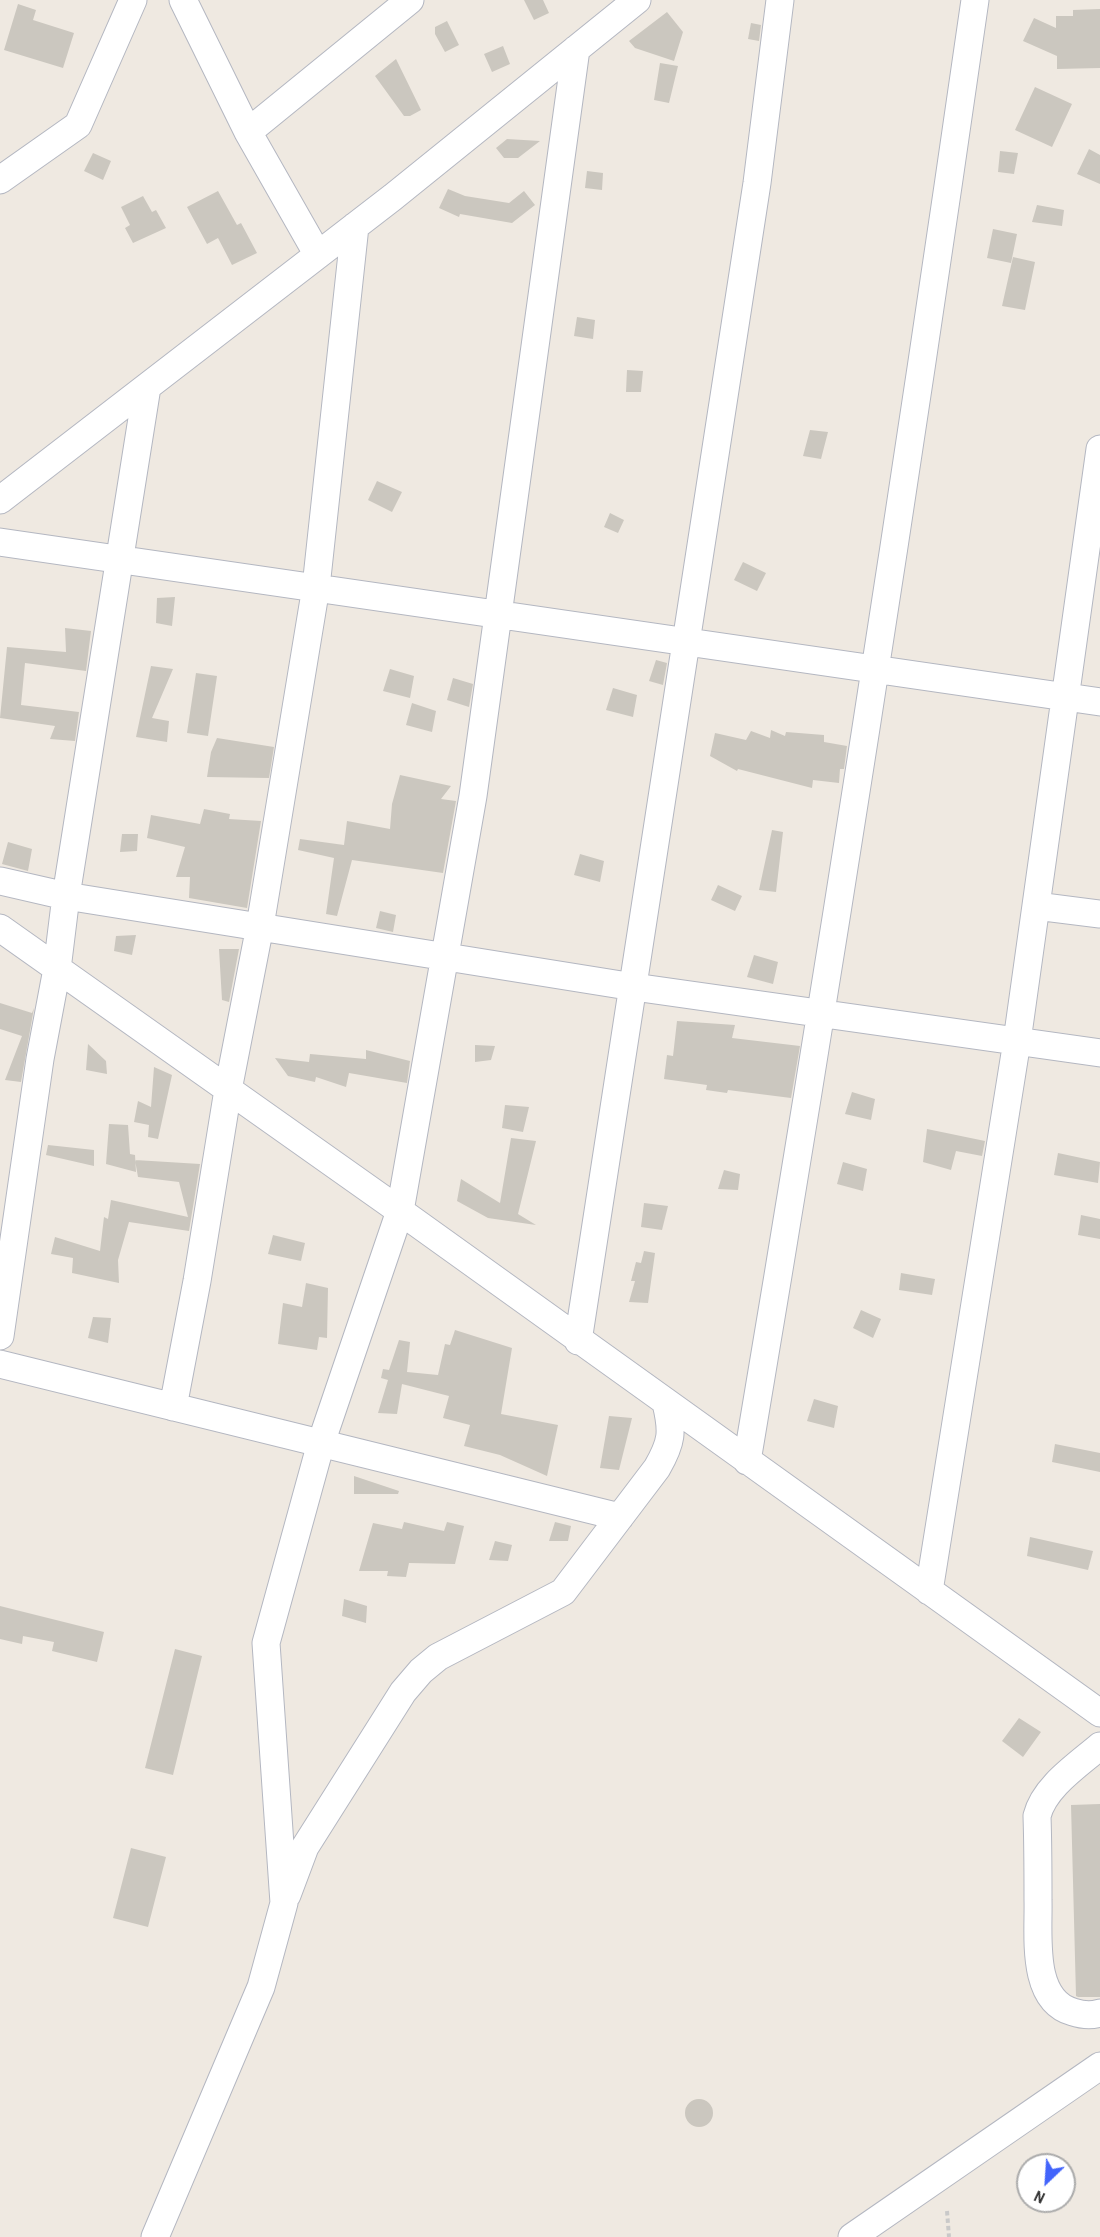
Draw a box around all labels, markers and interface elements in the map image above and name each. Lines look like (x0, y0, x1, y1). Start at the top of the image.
north arrow (1016, 2153, 1076, 2213)
text: N (1030, 2186, 1048, 2209)

